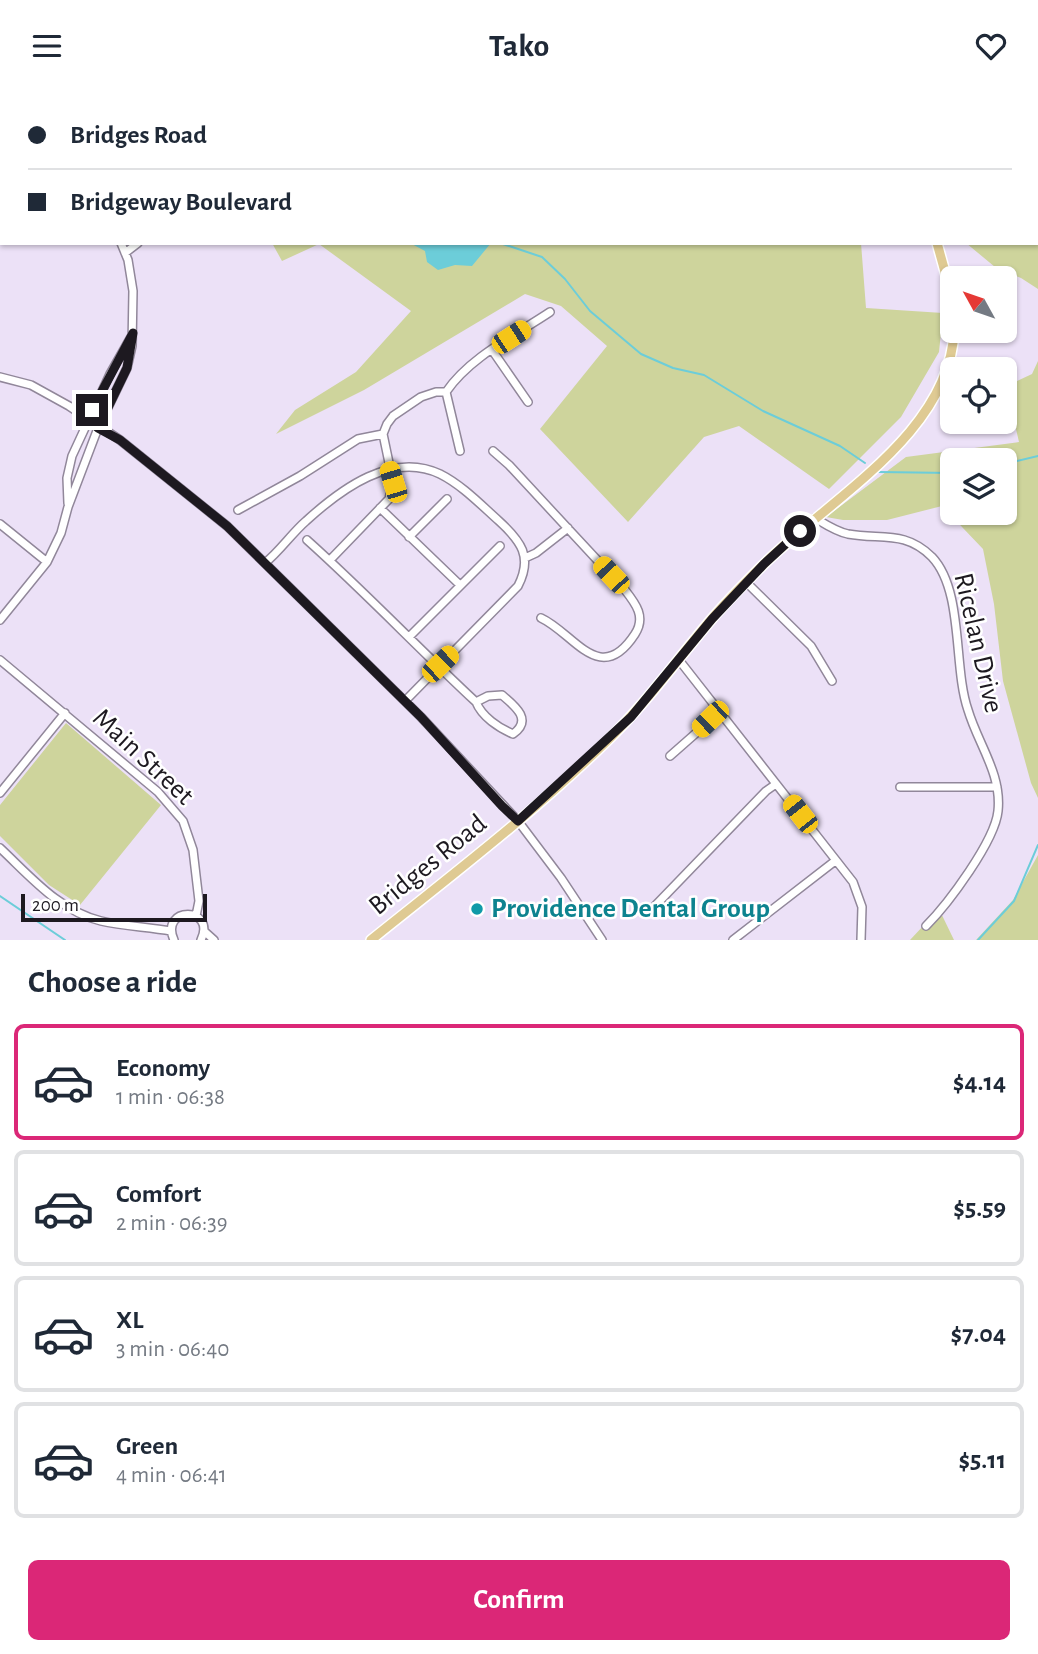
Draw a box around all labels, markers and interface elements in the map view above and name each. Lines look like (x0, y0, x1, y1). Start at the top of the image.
icon: menu (28, 27, 66, 65)
icon: heart (972, 27, 1010, 65)
text: Tako (489, 30, 549, 62)
text: Bridges Road (70, 122, 207, 148)
text: Bridgeway Boulevard (70, 189, 292, 215)
north arrow (940, 266, 1017, 343)
map controls (940, 266, 1017, 525)
car (488, 317, 535, 357)
button: locate (940, 357, 1017, 434)
route end (76, 394, 108, 426)
button: layers (940, 448, 1017, 525)
car (377, 459, 410, 505)
route start (784, 515, 816, 547)
car (589, 552, 634, 598)
street label: Ricelan Drive (948, 570, 1008, 716)
car (418, 642, 463, 686)
car (688, 697, 733, 741)
street label: Main Street (87, 704, 199, 810)
car (779, 791, 822, 837)
street label: Bridges Road (364, 809, 492, 921)
scale bar (21, 891, 206, 923)
place label: Providence Dental Group (491, 895, 770, 923)
text: 200 m (32, 896, 79, 915)
marker: Providence Dental Group (469, 901, 485, 917)
text: Choose a ride (28, 966, 197, 998)
icon: car (32, 1051, 95, 1114)
text: Economy (116, 1055, 210, 1081)
text: $4.14 (953, 1069, 1006, 1095)
text: 1 min · 06:38 (116, 1086, 225, 1109)
icon: car (32, 1177, 95, 1240)
text: Comfort (116, 1181, 201, 1207)
text: $5.59 (953, 1195, 1006, 1221)
text: 2 min · 06:39 (116, 1212, 227, 1235)
icon: car (32, 1303, 95, 1366)
text: XL (116, 1307, 143, 1333)
text: $7.04 (950, 1321, 1006, 1347)
text: 3 min · 06:40 (116, 1338, 229, 1361)
icon: car (32, 1429, 95, 1492)
text: Green (116, 1433, 178, 1459)
text: $5.11 (958, 1447, 1006, 1473)
text: 4 min · 06:41 (116, 1464, 227, 1487)
button: Confirm (28, 1560, 1010, 1640)

